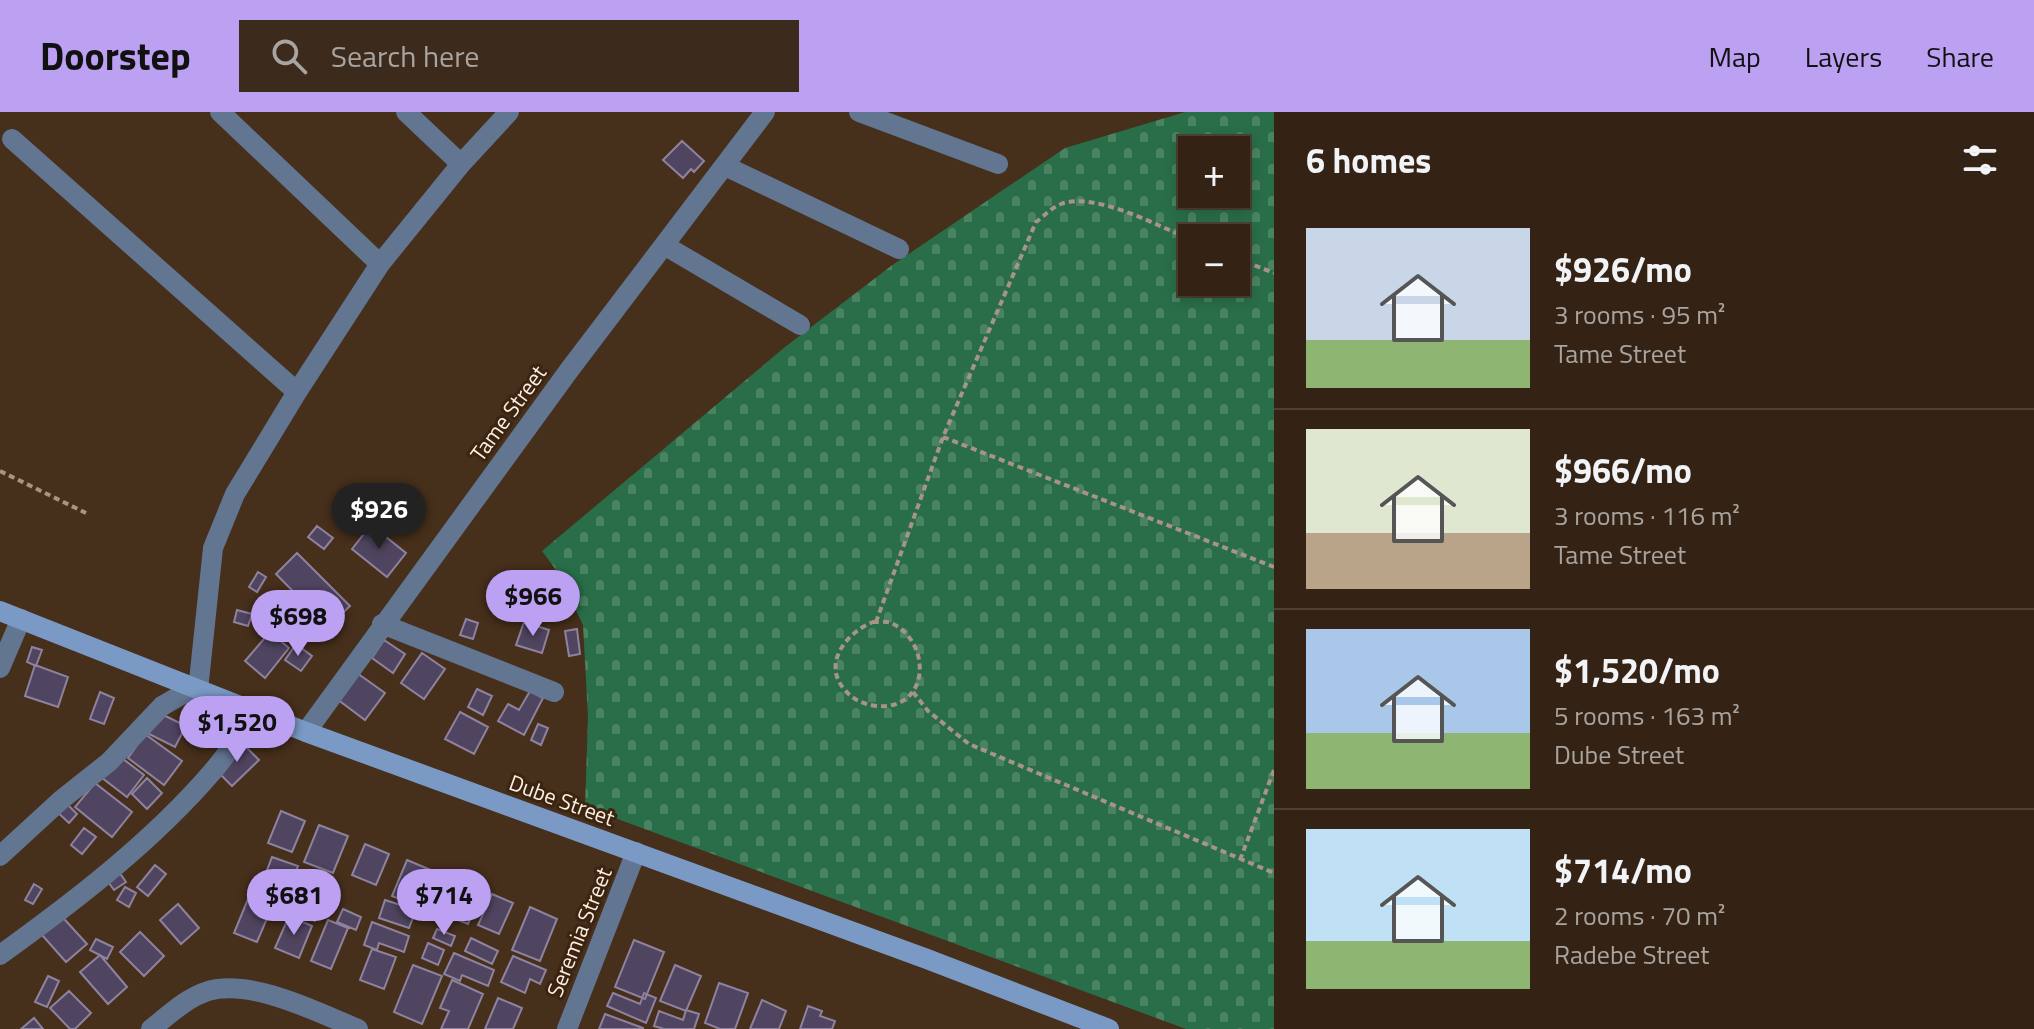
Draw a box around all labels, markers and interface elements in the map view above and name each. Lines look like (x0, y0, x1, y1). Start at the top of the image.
search box (239, 20, 799, 92)
text: Doorstep (40, 27, 191, 85)
text: Search here (331, 33, 479, 79)
icon: search (267, 34, 311, 78)
text: Map (1708, 35, 1761, 78)
text: Layers (1805, 35, 1882, 78)
text: Share (1926, 35, 1994, 78)
text: 6 homes (1306, 134, 1431, 186)
map controls (1178, 136, 1250, 296)
button: + (1178, 136, 1250, 208)
icon: filters (1958, 138, 2002, 182)
button: − (1178, 224, 1250, 296)
text: $926/mo (1554, 243, 1692, 295)
icon: home (1370, 260, 1466, 356)
text: 3 rooms · 95 m² (1554, 295, 1725, 334)
text: Tame Street (1554, 334, 1686, 373)
street label: Tame Street (461, 358, 555, 468)
text: $966/mo (1554, 444, 1692, 496)
icon: home (1370, 461, 1466, 557)
pin: $926 (332, 483, 426, 551)
text: $926 (350, 489, 408, 528)
text: 3 rooms · 116 m² (1554, 496, 1740, 535)
text: Tame Street (1554, 535, 1686, 574)
pin: $966 (486, 570, 580, 638)
text: $966 (504, 576, 562, 615)
pin: $698 (251, 590, 345, 658)
text: $698 (269, 596, 327, 635)
text: $1,520/mo (1554, 644, 1720, 696)
icon: home (1370, 661, 1466, 757)
pin: $1,520 (172, 696, 302, 764)
text: 5 rooms · 163 m² (1554, 696, 1740, 735)
text: $1,520 (197, 702, 277, 741)
text: Dube Street (1554, 735, 1684, 774)
street label: Dube Street (504, 765, 620, 835)
text: $714/mo (1554, 844, 1692, 896)
icon: home (1370, 861, 1466, 957)
street label: Seremia Street (538, 862, 621, 1002)
pin: $681 (247, 869, 341, 937)
pin: $714 (397, 869, 491, 937)
text: $681 (265, 875, 323, 914)
text: $714 (415, 875, 473, 914)
text: 2 rooms · 70 m² (1554, 896, 1725, 935)
text: Radebe Street (1554, 935, 1709, 974)

